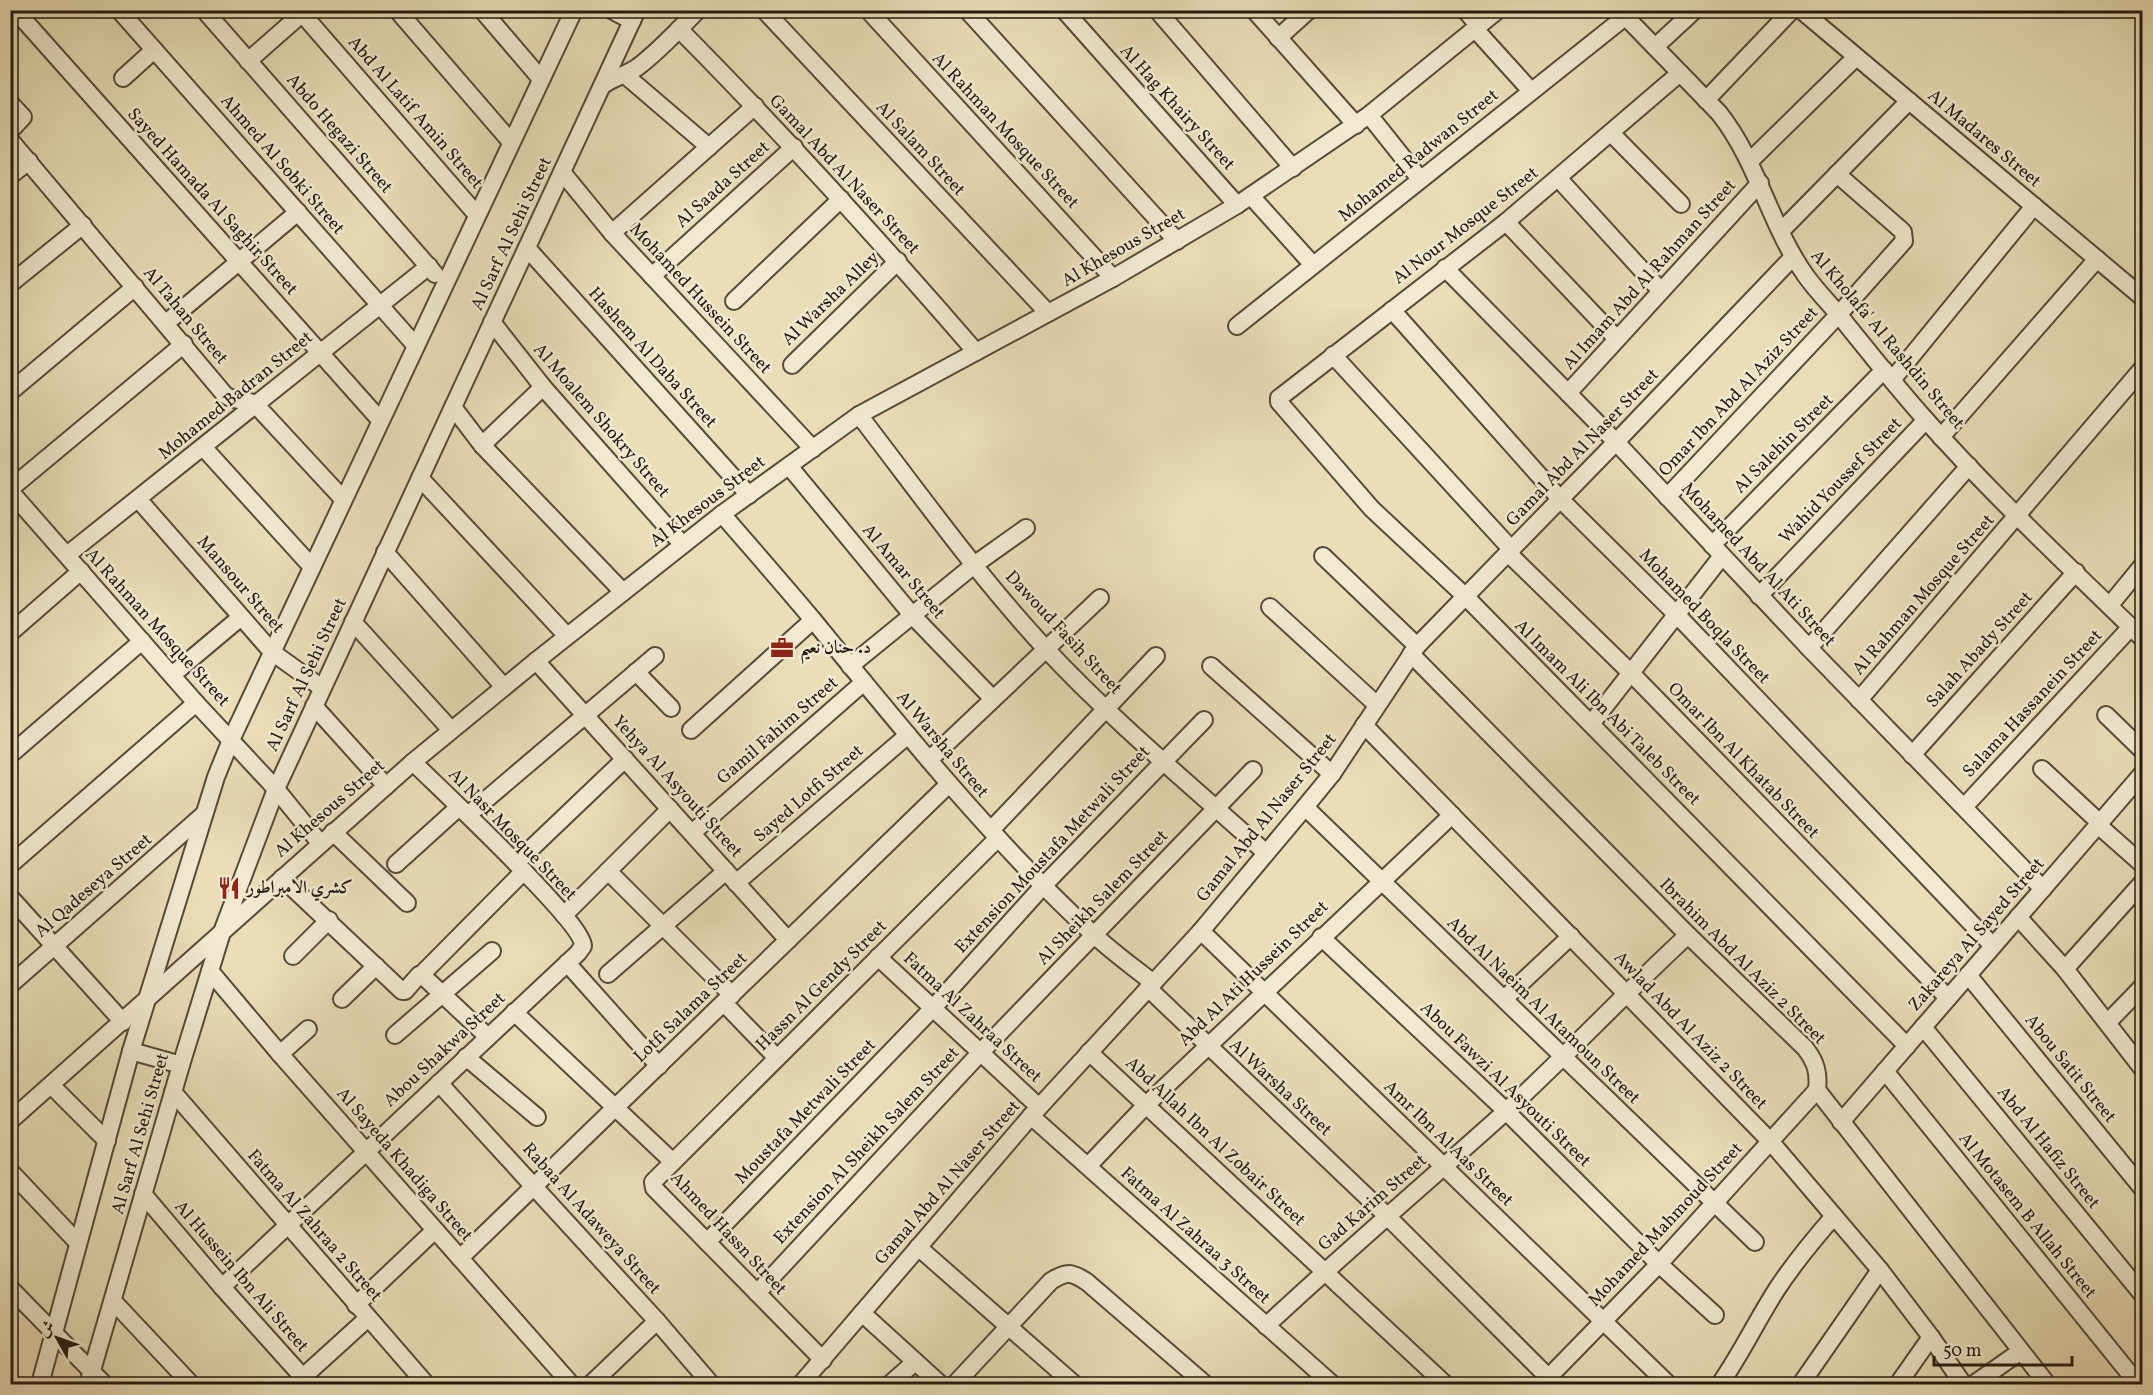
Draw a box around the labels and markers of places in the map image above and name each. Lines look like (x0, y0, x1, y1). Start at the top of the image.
office icon: د. حنان نعيم (769, 635, 795, 661)
place label: د. حنان نعيم (800, 636, 871, 665)
restaurant icon: كشري الامبراطور (216, 875, 242, 901)
place label: كشري الامبراطور (245, 876, 353, 902)

